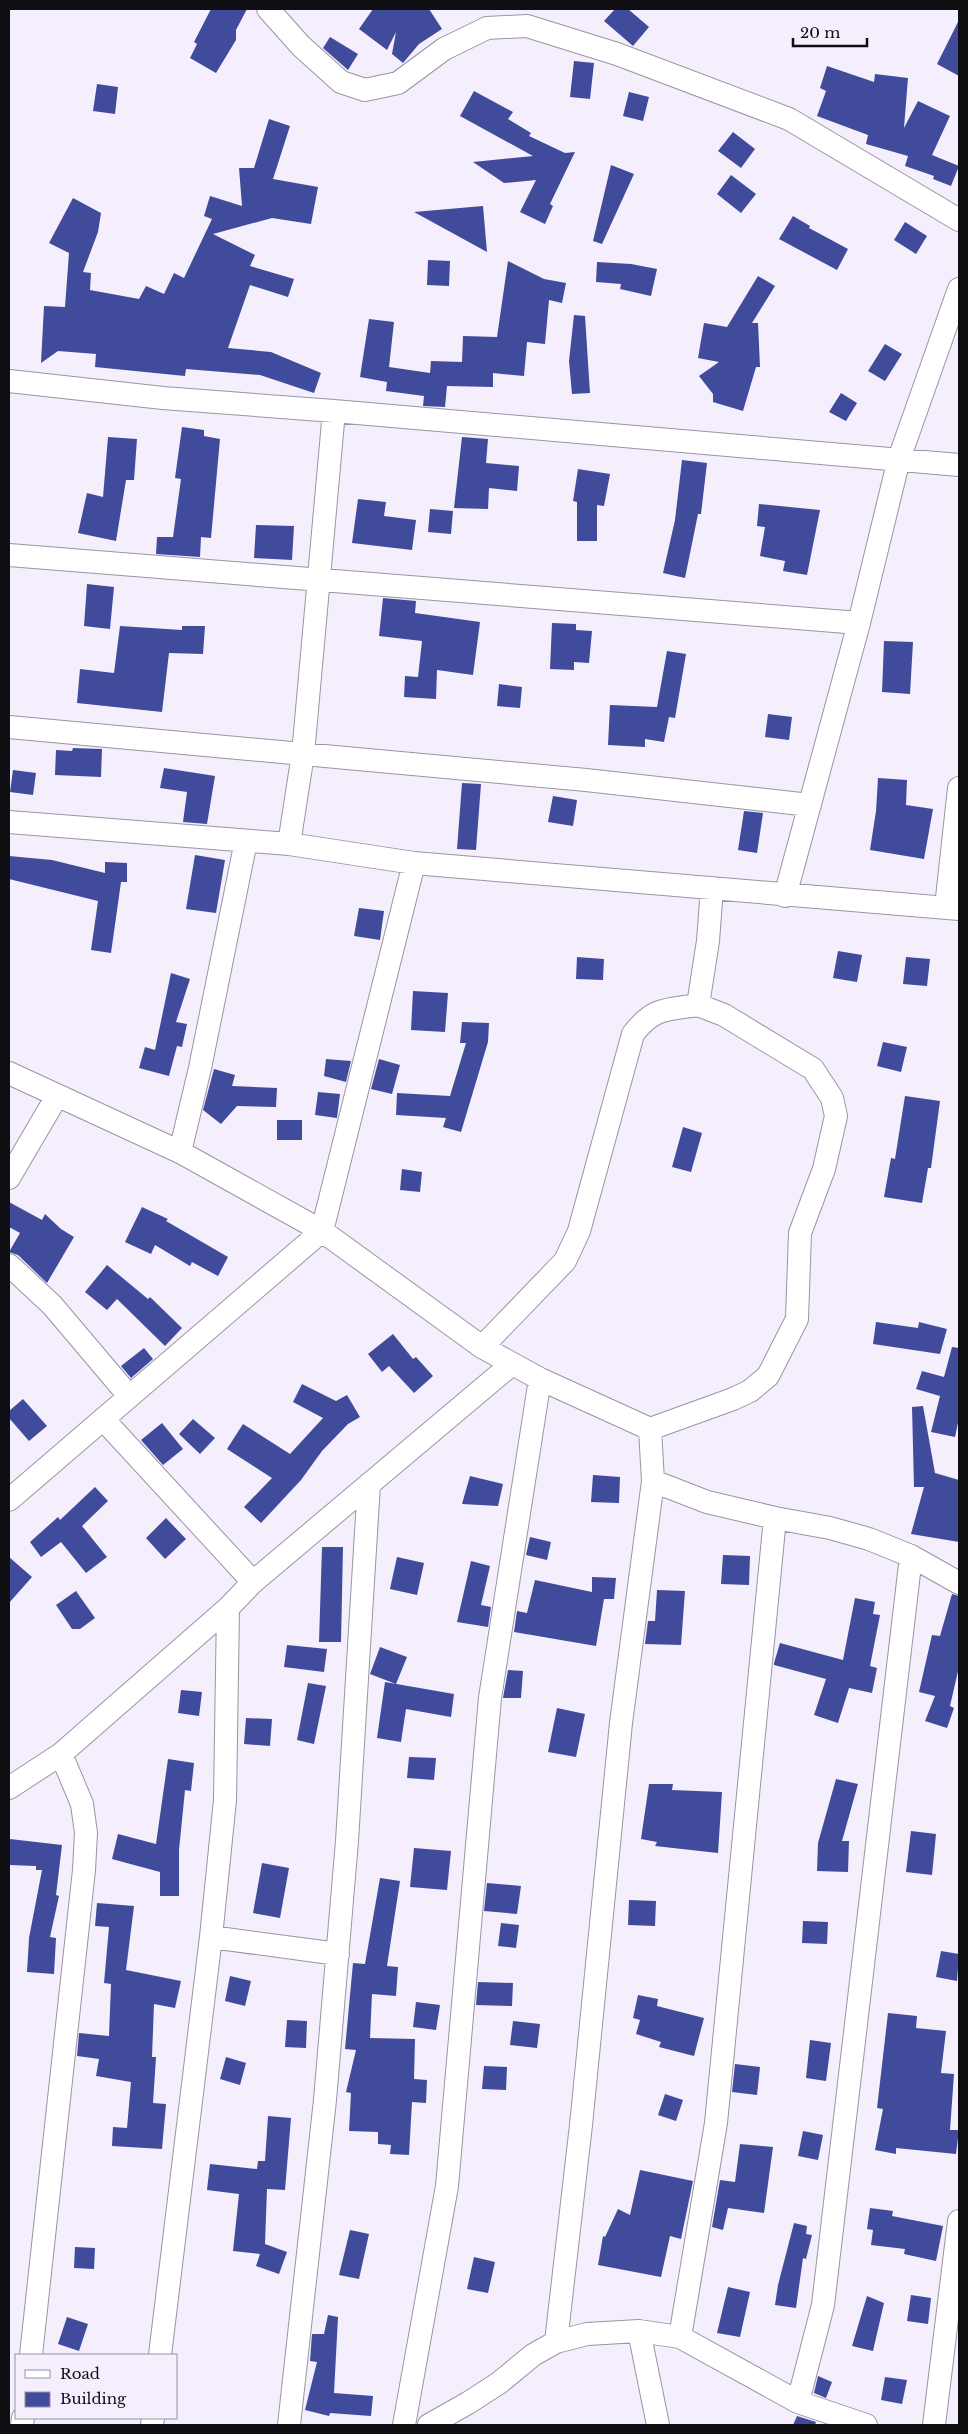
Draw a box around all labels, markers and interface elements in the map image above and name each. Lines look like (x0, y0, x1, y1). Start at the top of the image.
scale bar (793, 15, 867, 47)
text: 20 m (800, 23, 840, 42)
legend (15, 2354, 178, 2419)
text: Road (60, 2364, 100, 2383)
text: Building (60, 2389, 127, 2408)

